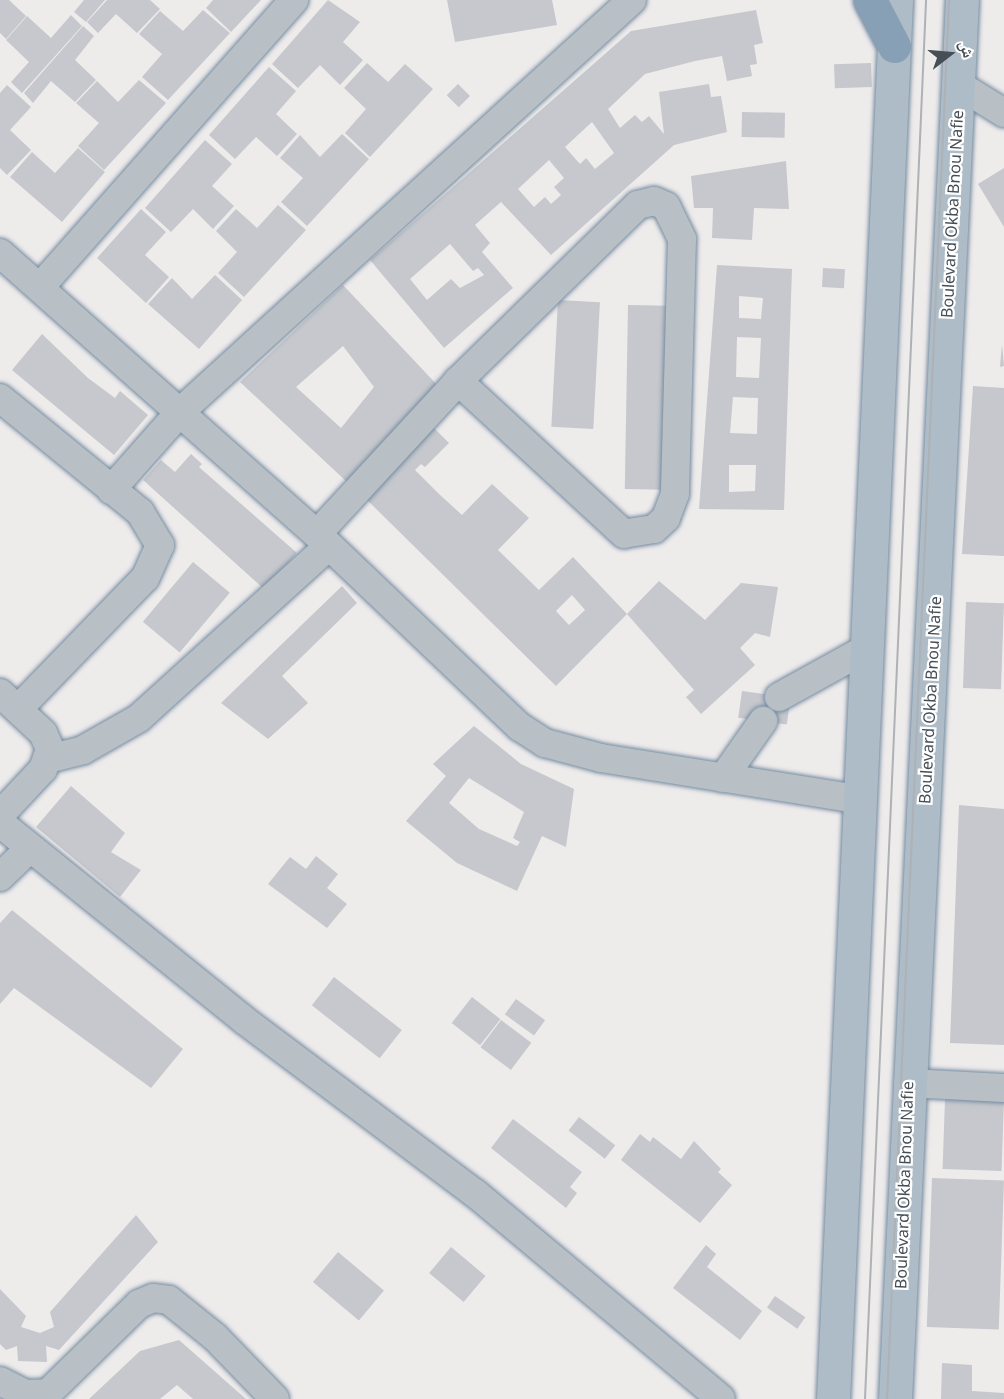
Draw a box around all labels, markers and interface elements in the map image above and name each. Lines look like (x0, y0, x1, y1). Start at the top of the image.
north arrow (920, 24, 980, 84)
text: ش (954, 38, 980, 60)
street label: Boulevard Okba Bnou Nafie (937, 110, 967, 318)
street label: Boulevard Okba Bnou Nafie (915, 596, 945, 804)
street label: Boulevard Okba Bnou Nafie (891, 1081, 917, 1289)

